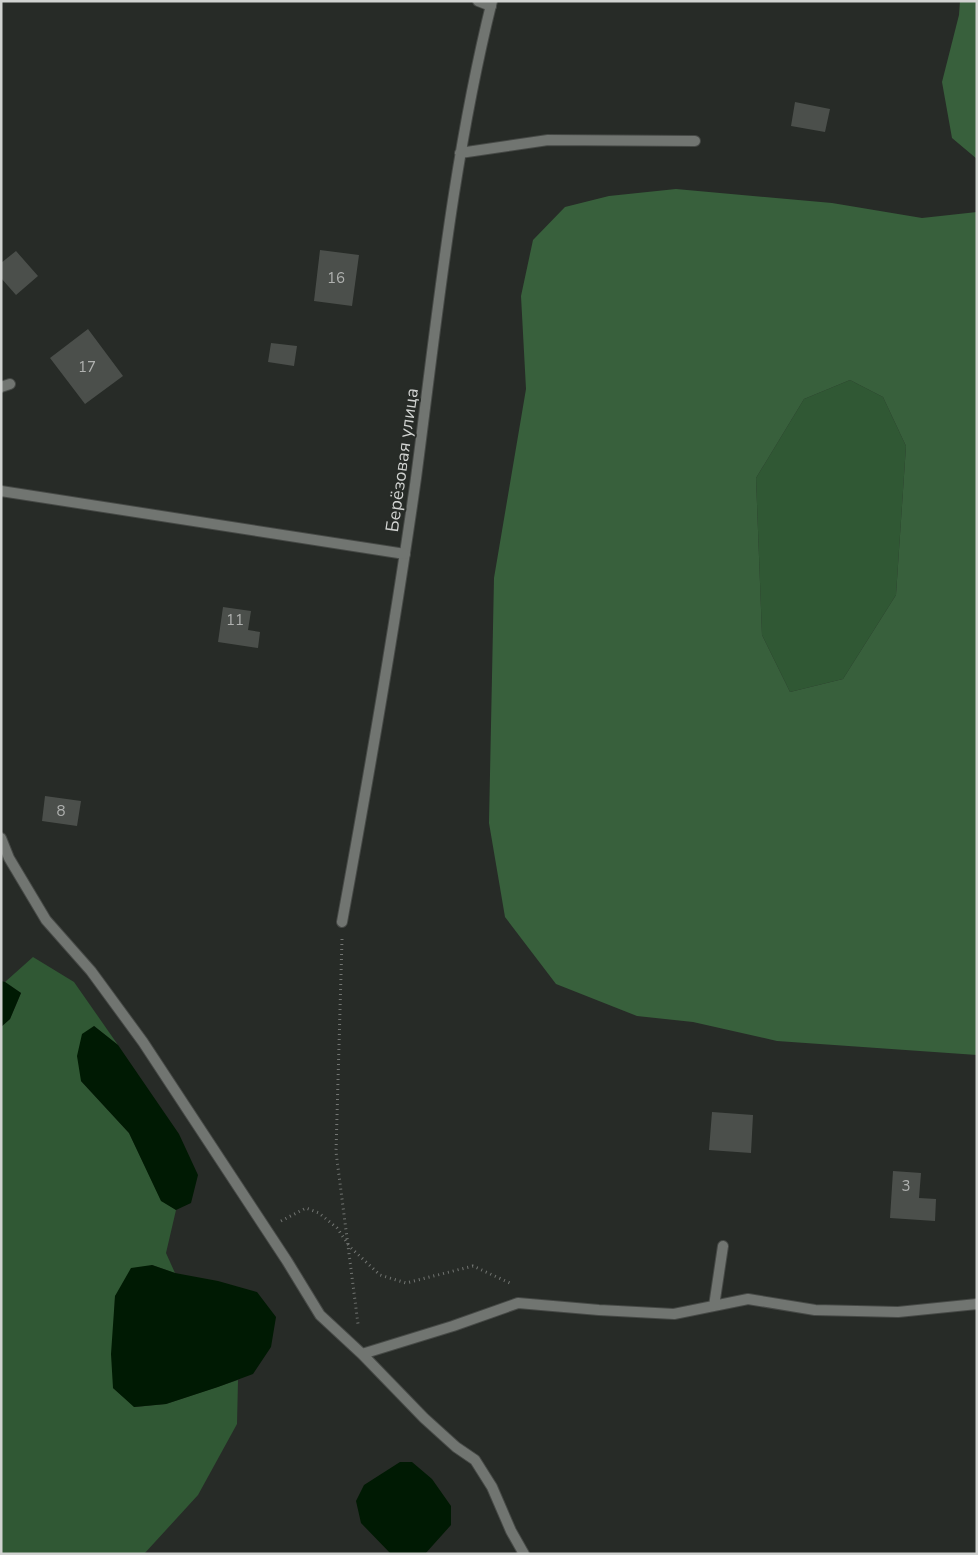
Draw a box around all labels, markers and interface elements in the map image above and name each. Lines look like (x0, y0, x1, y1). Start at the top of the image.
house number: 16 (327, 268, 345, 288)
house number: 17 (78, 357, 96, 377)
street label: Берёзовая улица (380, 386, 424, 534)
house number: 11 (226, 610, 244, 630)
house number: 8 (56, 801, 66, 821)
house number: 3 (901, 1176, 911, 1196)

